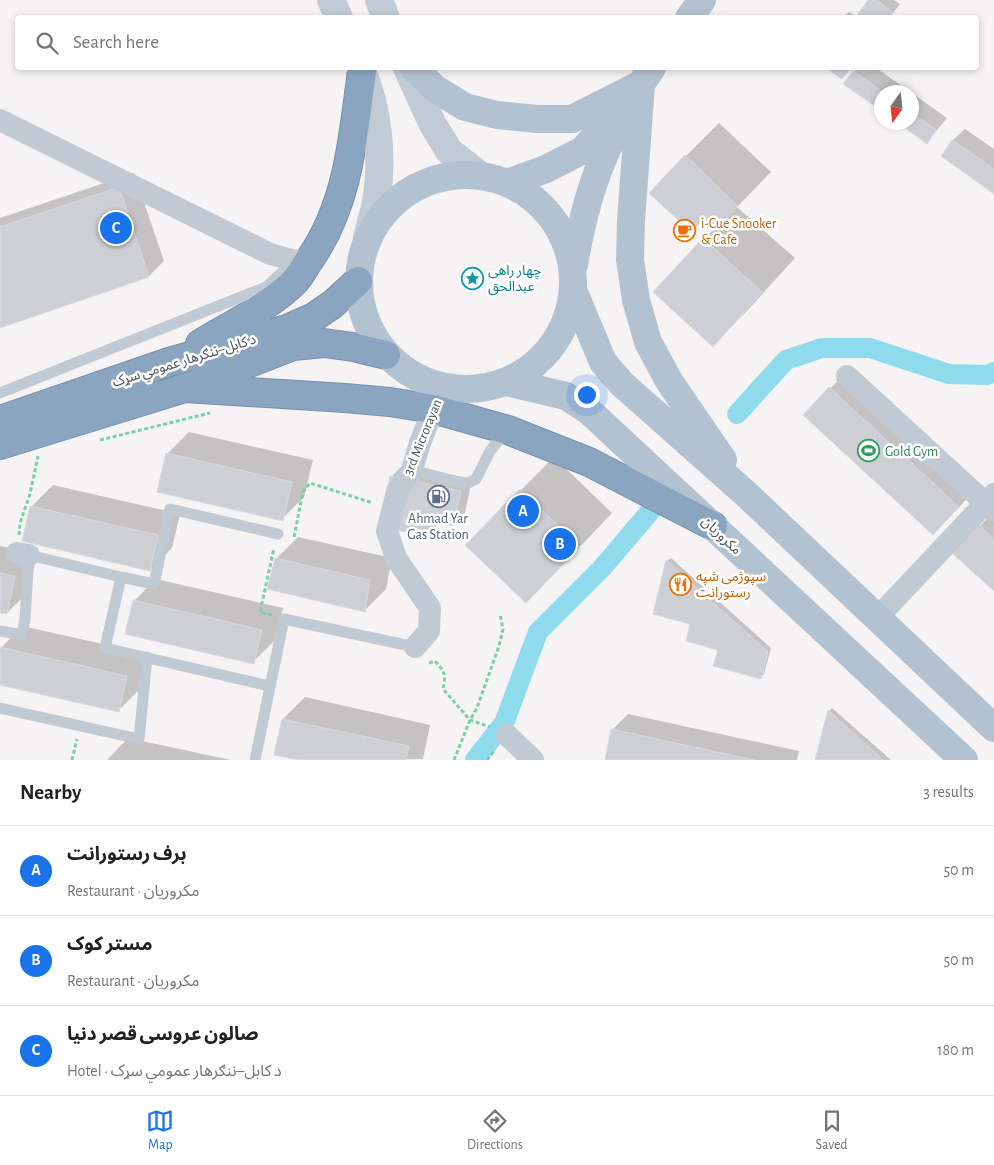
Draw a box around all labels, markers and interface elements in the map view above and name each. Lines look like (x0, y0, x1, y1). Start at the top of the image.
search box (15, 15, 979, 70)
icon: search (33, 29, 61, 57)
text: Search here (73, 33, 159, 52)
north arrow (874, 85, 919, 130)
pin: C (100, 209, 132, 247)
place label: i-Cue Snooker & Cafe (701, 217, 777, 247)
cafe icon: i-Cue Snooker & Cafe (673, 219, 697, 243)
place label: چهار راهی عبدالحق (488, 264, 541, 296)
place icon: چهار راهی عبدالحق (460, 266, 484, 290)
street label: د کابل–ننګرهار عمومي سړک (111, 332, 259, 393)
your location (574, 382, 600, 408)
street label: 3rd Microrayan (401, 397, 445, 477)
sports icon: Gold Gym (857, 439, 881, 463)
place label: Gold Gym (885, 445, 938, 459)
fuel station icon: Ahmad Yar Gas Station (426, 484, 450, 508)
pin: A (507, 492, 539, 530)
place label: Ahmad Yar Gas Station (407, 512, 469, 542)
street label: مکروریان (698, 514, 744, 558)
pin: B (544, 525, 576, 563)
place label: سپوژمی شپه رستورانت (696, 570, 766, 601)
restaurant icon: سپوژمی شپه رستورانت (668, 572, 692, 596)
text: Nearby (20, 782, 81, 803)
text: 3 results (923, 784, 974, 800)
text: برف رستورانت (67, 845, 187, 864)
text: A (31, 862, 41, 878)
text: 50 m (943, 862, 974, 878)
text: Restaurant · مکروریان (67, 883, 199, 899)
text: مستر کوک (67, 935, 152, 954)
text: B (31, 952, 41, 968)
text: 50 m (943, 952, 974, 968)
text: Restaurant · مکروریان (67, 973, 199, 989)
text: صالون عروسی قصر دنیا (67, 1025, 259, 1044)
text: C (32, 1042, 40, 1058)
text: 180 m (937, 1042, 974, 1058)
text: Hotel · د کابل–ننګرهار عمومي سړک (67, 1063, 282, 1079)
tab: Map (146, 1107, 174, 1154)
tab: Directions (467, 1107, 523, 1154)
tab: Saved (816, 1107, 848, 1154)

